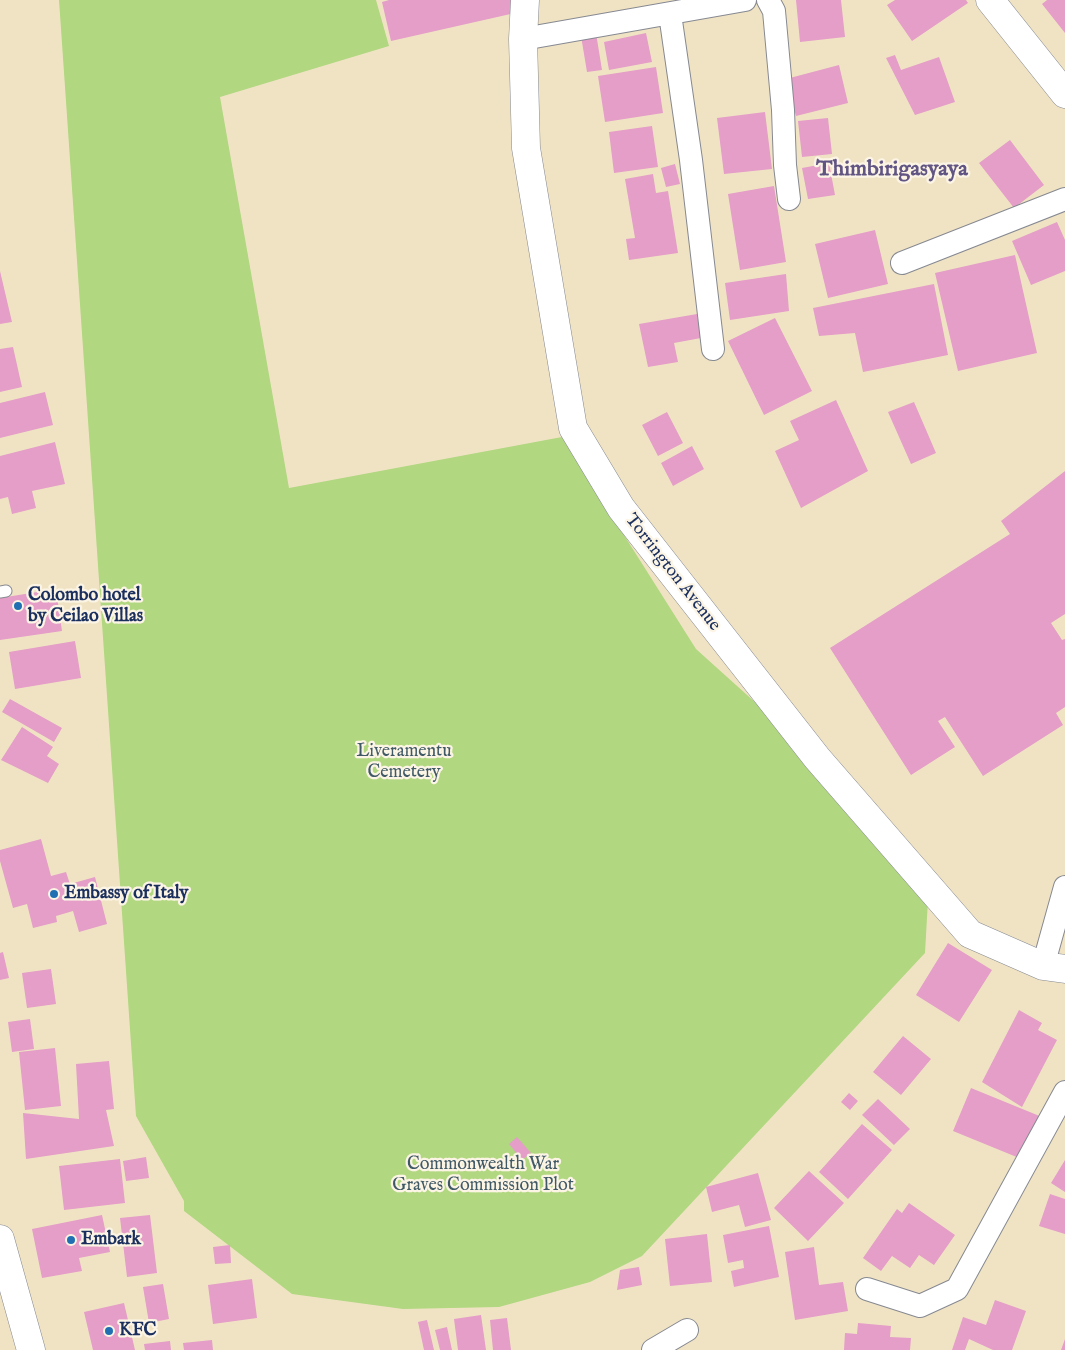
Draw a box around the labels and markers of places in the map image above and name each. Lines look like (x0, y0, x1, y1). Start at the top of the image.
place label: Colombo hotel by Ceilao Villas (28, 585, 143, 628)
marker: Colombo hotel by Ceilao Villas (12, 600, 24, 612)
place label: Embassy of Italy (64, 883, 188, 905)
marker: Embassy of Italy (48, 888, 60, 900)
place label: Embark (81, 1229, 141, 1251)
marker: Embark (65, 1234, 77, 1246)
place label: KFC (119, 1320, 156, 1342)
marker: KFC (103, 1325, 115, 1337)

